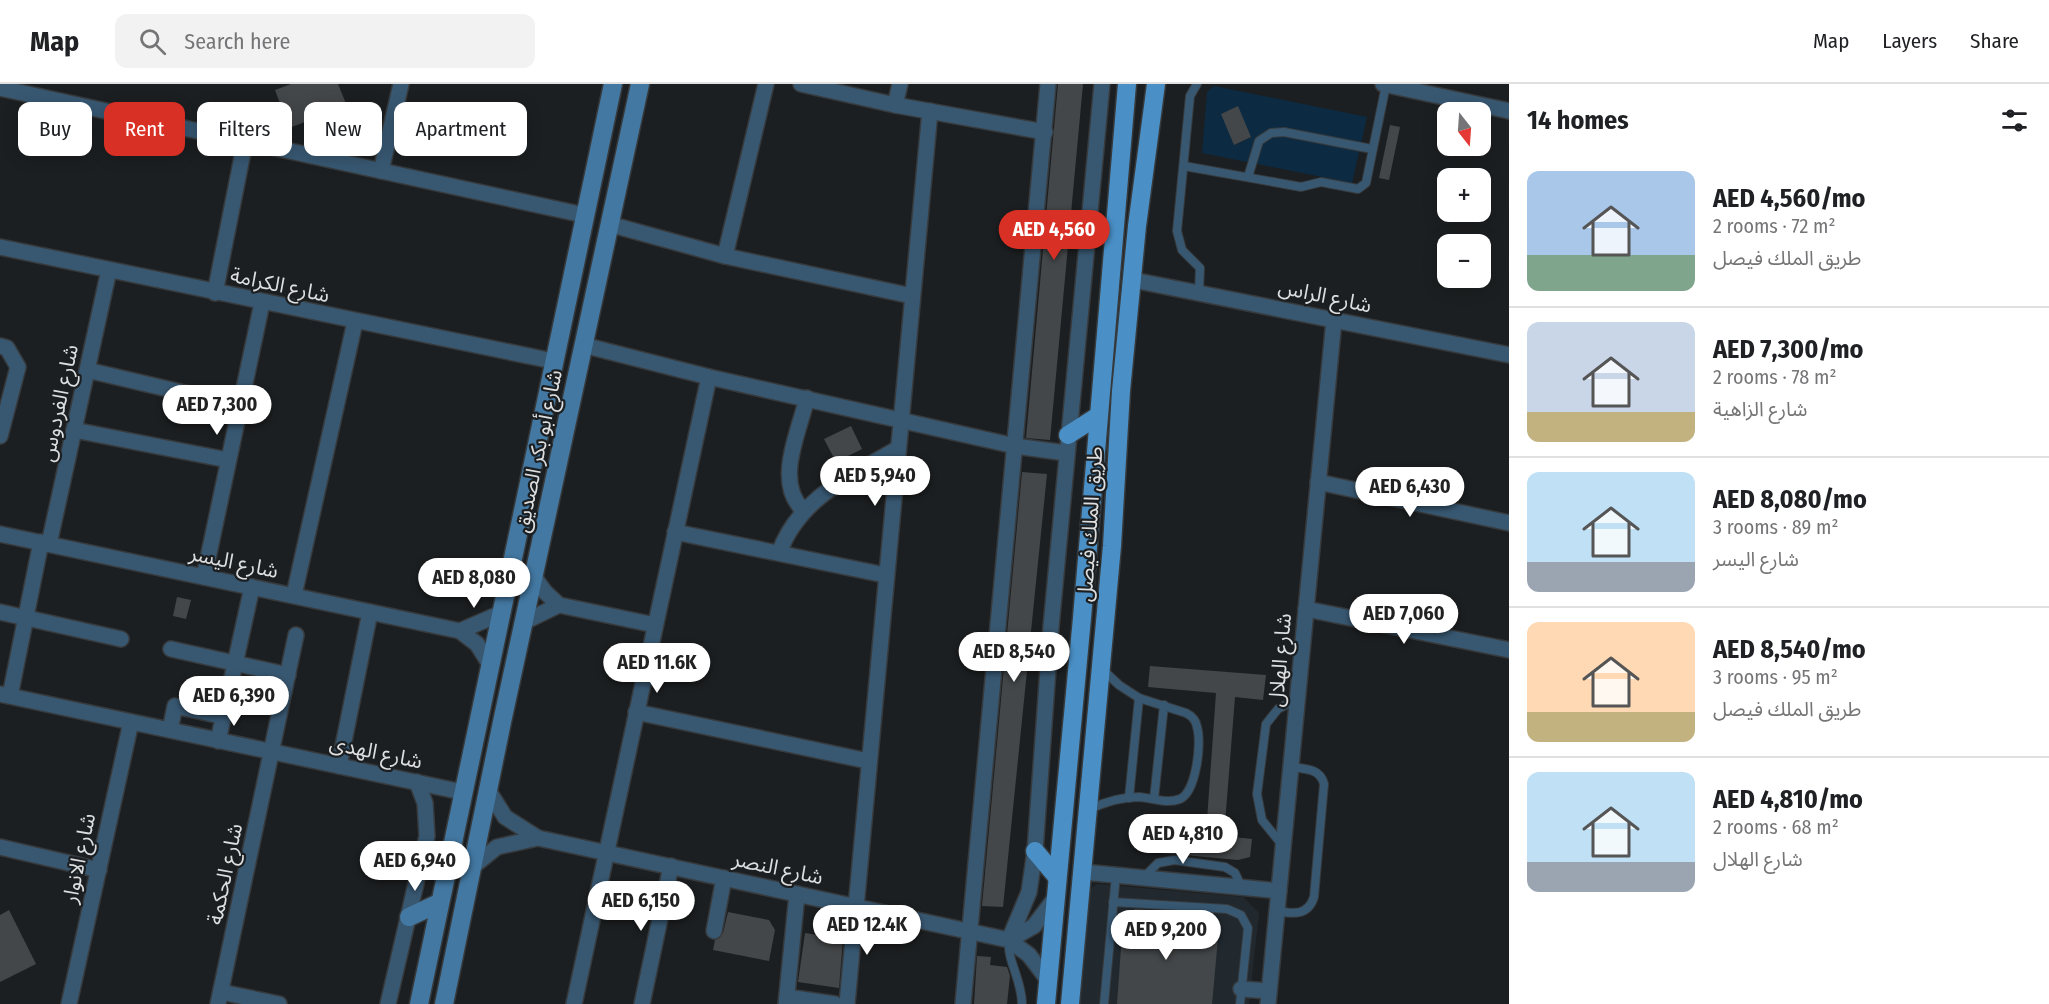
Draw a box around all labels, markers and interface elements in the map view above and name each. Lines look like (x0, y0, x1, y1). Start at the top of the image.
search box (115, 14, 535, 68)
text: Map (30, 25, 79, 58)
icon: search (136, 25, 169, 58)
text: Search here (184, 28, 290, 55)
text: Map (1813, 28, 1849, 54)
text: Layers (1882, 28, 1937, 54)
text: Share (1970, 28, 2019, 54)
chip: Buy (18, 102, 92, 156)
chip: Rent (104, 102, 185, 156)
chip: Filters (197, 102, 292, 156)
chip: New (304, 102, 382, 156)
chip: Apartment (394, 102, 527, 156)
north arrow (1437, 102, 1491, 156)
map controls (1437, 102, 1491, 288)
icon: filters (1998, 104, 2031, 137)
text: 14 homes (1527, 105, 1629, 136)
button: + (1437, 168, 1491, 222)
text: AED 4,560/mo (1713, 183, 1866, 214)
icon: home (1575, 195, 1647, 267)
pin: AED 4,560 (985, 210, 1123, 261)
text: 2 rooms · 72 m² (1713, 214, 1835, 238)
text: AED 4,560 (1013, 217, 1095, 241)
button: − (1437, 234, 1491, 288)
text: طريق الملك فيصل (1713, 246, 1861, 270)
street label: شارع الكرامة (227, 262, 332, 310)
street label: شارع الراس (1276, 273, 1374, 320)
text: AED 7,300/mo (1713, 334, 1864, 365)
street label: شارع الفردوس (34, 342, 86, 464)
icon: home (1575, 346, 1647, 418)
text: 2 rooms · 78 m² (1713, 365, 1836, 389)
street label: شارع أبو بكر الصديق (508, 367, 570, 535)
pin: AED 7,300 (148, 385, 286, 436)
text: AED 7,300 (176, 392, 258, 416)
text: شارع الزاهية (1713, 397, 1807, 421)
street label: طريق الملك فيصل (1072, 445, 1108, 603)
pin: AED 5,940 (806, 456, 944, 507)
text: AED 5,940 (834, 463, 916, 487)
pin: AED 6,430 (1341, 467, 1479, 518)
text: AED 6,430 (1369, 474, 1451, 498)
text: AED 8,080/mo (1713, 484, 1867, 515)
icon: home (1575, 496, 1647, 568)
text: 3 rooms · 89 m² (1713, 515, 1838, 539)
street label: شارع اليسر (186, 540, 281, 586)
text: شارع اليسر (1713, 547, 1799, 571)
pin: AED 8,080 (405, 558, 543, 609)
text: AED 8,080 (432, 565, 516, 589)
pin: AED 7,060 (1335, 594, 1473, 645)
text: AED 7,060 (1363, 601, 1445, 625)
street label: شارع الهلال (1263, 612, 1299, 708)
pin: AED 8,540 (945, 632, 1083, 683)
text: AED 8,540/mo (1713, 634, 1866, 665)
text: AED 8,540 (973, 639, 1055, 663)
pin: AED 11.6K (588, 643, 726, 694)
icon: home (1575, 646, 1647, 718)
text: AED 11.6K (617, 650, 697, 674)
text: 3 rooms · 95 m² (1713, 665, 1838, 689)
pin: AED 6,390 (165, 676, 303, 727)
text: AED 6,390 (193, 683, 275, 707)
text: طريق الملك فيصل (1713, 697, 1861, 721)
street label: شارع الهدى (327, 730, 425, 776)
text: AED 4,810/mo (1713, 784, 1863, 815)
icon: home (1575, 796, 1647, 868)
street label: شارع الانوار (57, 811, 103, 907)
pin: AED 4,810 (1114, 814, 1252, 865)
text: 2 rooms · 68 m² (1713, 815, 1839, 839)
street label: شارع الحكمة (202, 821, 250, 927)
text: AED 4,810 (1143, 821, 1223, 845)
pin: AED 6,940 (346, 841, 484, 892)
street label: شارع النصر (729, 846, 826, 892)
text: شارع الهلال (1713, 847, 1803, 871)
text: AED 6,940 (374, 848, 456, 872)
pin: AED 6,150 (572, 881, 710, 932)
text: AED 6,150 (602, 888, 680, 912)
pin: AED 12.4K (798, 905, 936, 956)
pin: AED 9,200 (1097, 910, 1235, 961)
text: AED 12.4K (827, 912, 907, 936)
text: AED 9,200 (1125, 917, 1207, 941)

